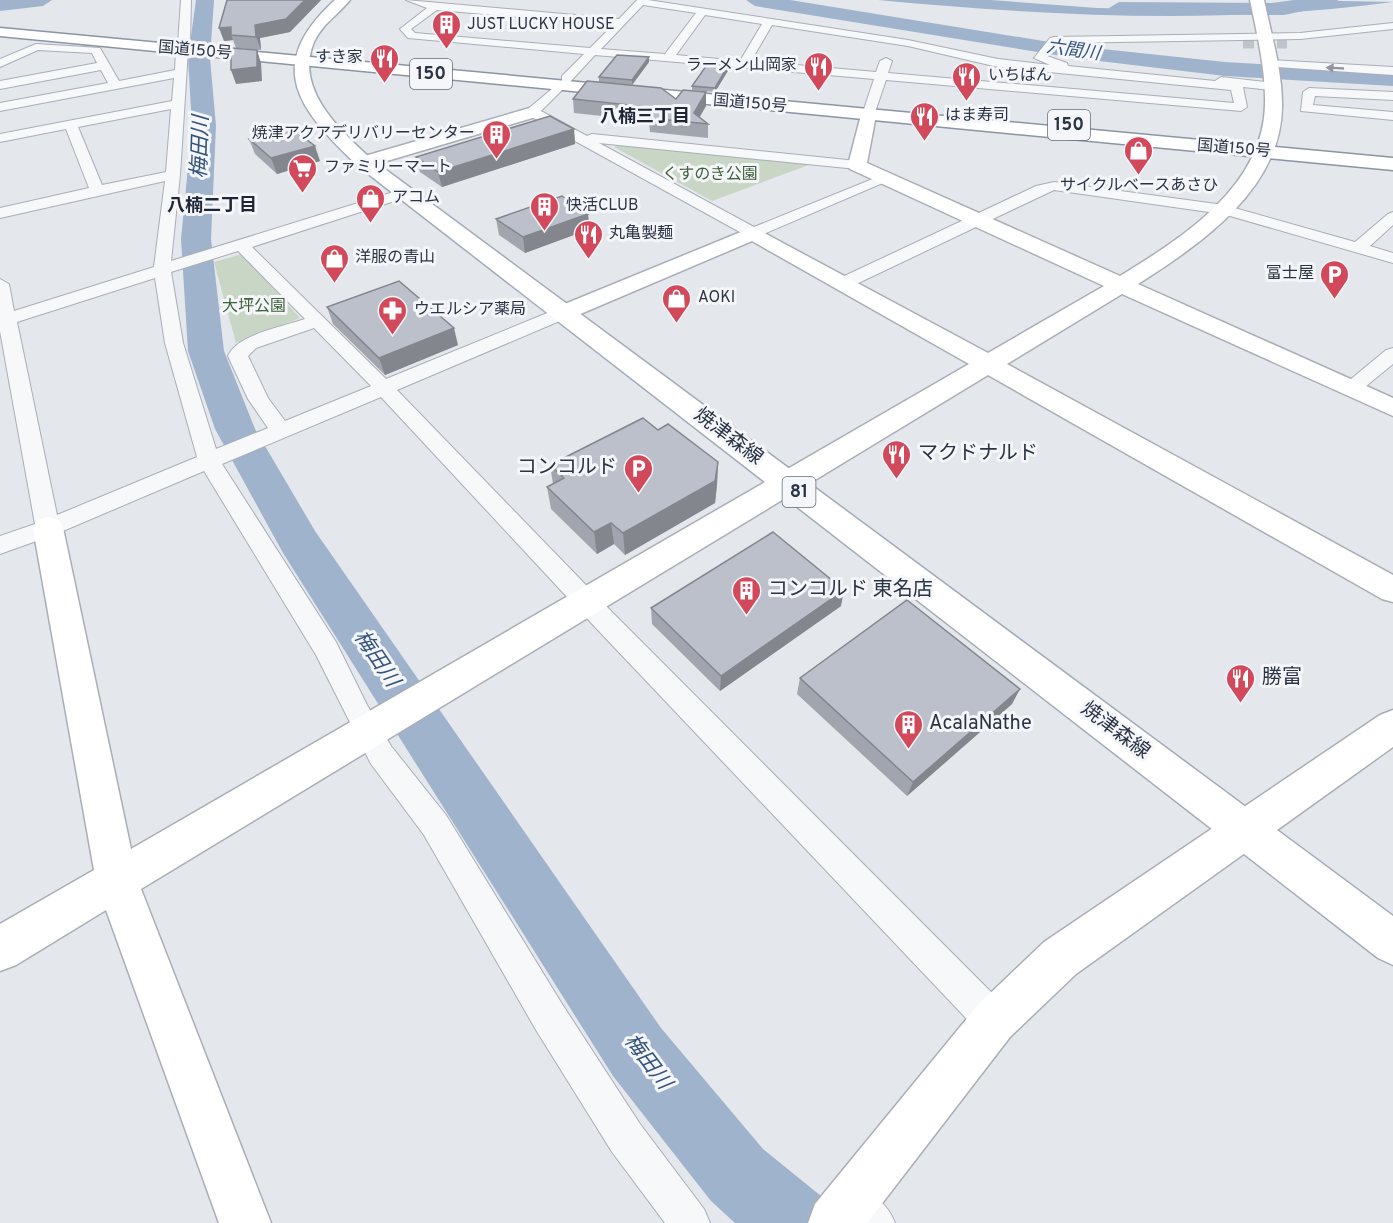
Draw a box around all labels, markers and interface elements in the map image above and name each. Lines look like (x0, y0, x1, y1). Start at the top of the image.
building icon: JUST LUCKY HOUSE (430, 9, 462, 51)
place label: JUST LUCKY HOUSE (467, 15, 615, 35)
water label: 六間川 (1045, 36, 1103, 66)
street label: 国道150号 (157, 38, 233, 64)
restaurant icon: すき家 (368, 42, 400, 84)
place label: すき家 (315, 48, 363, 68)
restaurant icon: ラーメン山岡家 (802, 50, 834, 92)
place label: ラーメン山岡家 (686, 56, 797, 76)
road number: 150 (410, 59, 452, 89)
restaurant icon: いちばん (951, 60, 983, 102)
one-way arrow (1325, 64, 1344, 73)
place label: いちばん (988, 66, 1052, 86)
street label: 国道150号 (712, 91, 788, 117)
restaurant icon: はま寿司 (908, 100, 940, 142)
district label: 八楠三丁目 (600, 106, 690, 129)
place label: はま寿司 (945, 106, 1009, 126)
road number: 150 (1048, 110, 1090, 140)
water label: 梅田川 (186, 113, 216, 179)
building icon: 焼津アクアデリバリーセンター (480, 118, 512, 160)
place label: 焼津アクアデリバリーセンター (252, 124, 475, 144)
shop icon: サイクルベースあさひ (1123, 134, 1155, 176)
street label: 国道150号 (1196, 136, 1272, 162)
supermarket icon: ファミリーマート (287, 152, 319, 194)
place label: ファミリーマート (324, 158, 452, 178)
park label: くすのき公園 (662, 165, 758, 185)
place label: サイクルベースあさひ (1060, 176, 1218, 196)
shop icon: アコム (355, 182, 387, 224)
place label: アコム (392, 188, 440, 208)
building icon: 快活CLUB (529, 190, 561, 232)
district label: 八楠二丁目 (167, 195, 257, 218)
place label: 快活CLUB (566, 196, 639, 216)
restaurant icon: 丸亀製麺 (572, 218, 604, 260)
place label: 丸亀製麺 (609, 224, 673, 244)
shop icon: 洋服の青山 (318, 242, 350, 284)
place label: 洋服の青山 (355, 248, 435, 268)
parking icon: 富士屋 (1319, 258, 1351, 300)
place label: 富士屋 (1266, 264, 1314, 284)
shop icon: AOKI (661, 282, 693, 324)
place label: AOKI (698, 288, 735, 308)
pharmacy icon: ウエルシア薬局 (377, 294, 409, 336)
park label: 大坪公園 (222, 297, 286, 317)
place label: ウエルシア薬局 (414, 300, 526, 320)
street label: 焼津森線 (688, 403, 768, 471)
restaurant icon: マクドナルド (881, 438, 913, 480)
place label: マクドナルド (918, 441, 1038, 467)
parking icon: コンコルド (622, 452, 654, 494)
place label: コンコルド (517, 455, 617, 481)
road number: 81 (782, 477, 816, 507)
building icon: コンコルド 東名店 (731, 574, 763, 616)
place label: コンコルド 東名店 (768, 577, 933, 603)
water label: 梅田川 (347, 625, 406, 694)
restaurant icon: 勝富 (1225, 662, 1257, 704)
place label: 勝富 (1262, 665, 1302, 691)
street label: 焼津森線 (1075, 697, 1155, 765)
building icon: AcalaNathe (892, 708, 924, 750)
place label: AcalaNathe (929, 711, 1032, 737)
water label: 梅田川 (617, 1029, 678, 1097)

